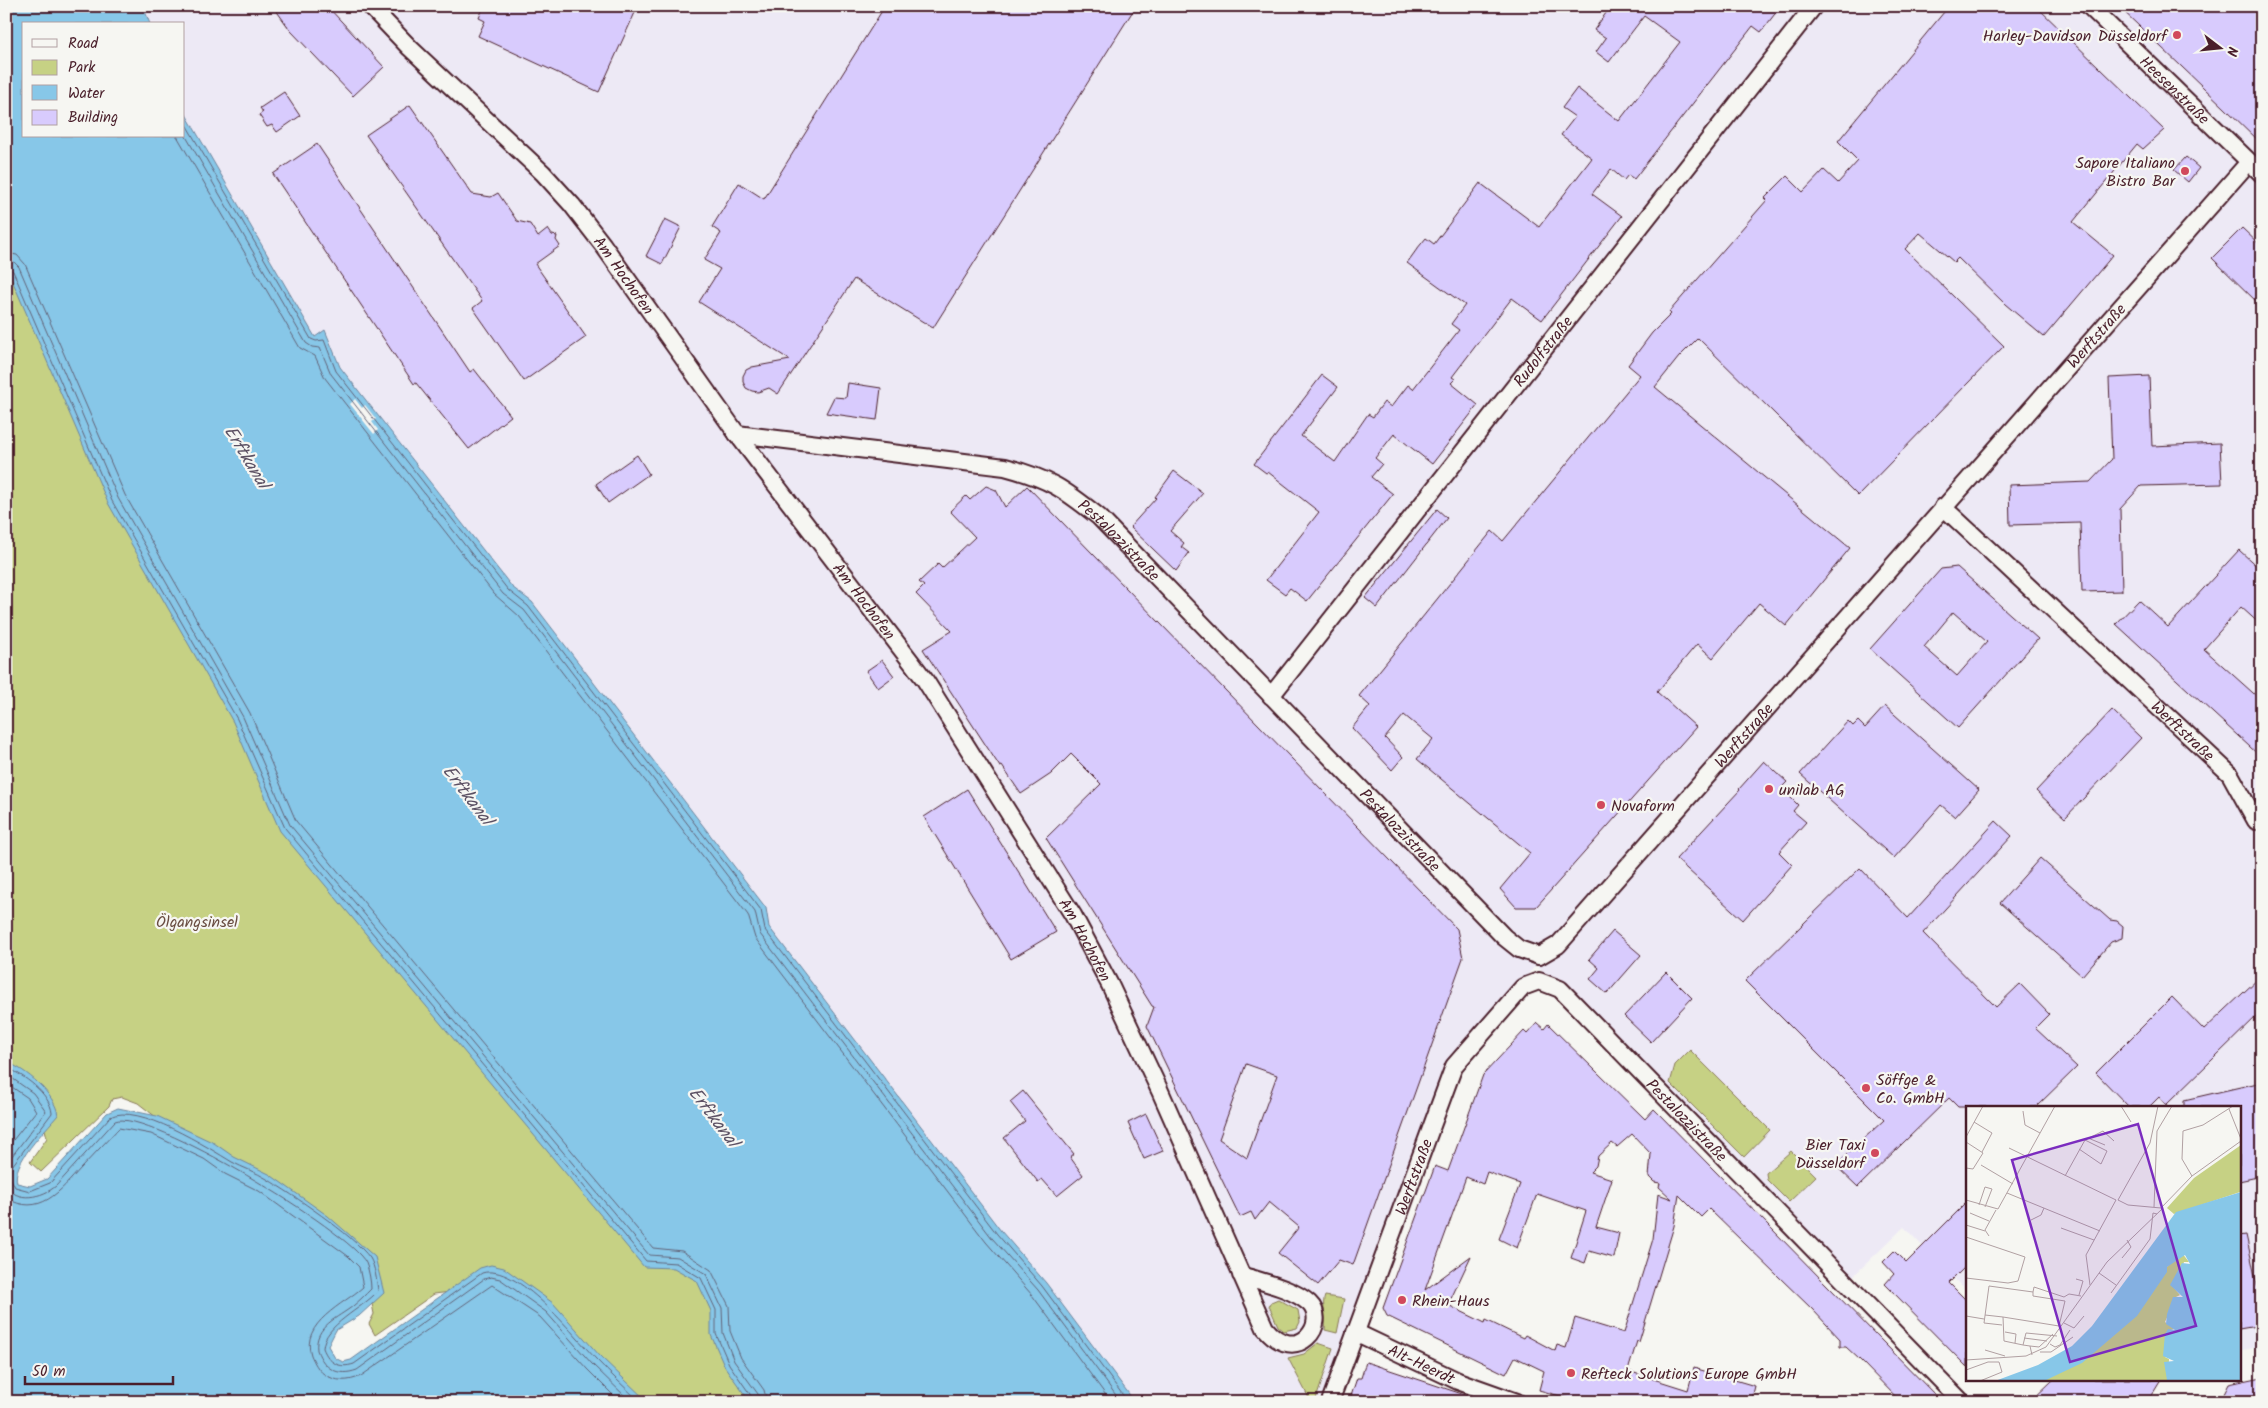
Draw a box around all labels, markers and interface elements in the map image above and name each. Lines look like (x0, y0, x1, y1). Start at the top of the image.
legend (22, 22, 185, 138)
north arrow (2196, 22, 2246, 72)
place label: Harley-Davidson Düsseldorf (1983, 24, 2169, 49)
marker: Harley-Davidson Düsseldorf (2171, 29, 2183, 41)
text: Road (68, 32, 99, 56)
text: N (2220, 44, 2243, 59)
street label: Heesenstraße (2133, 50, 2215, 131)
text: Park (68, 56, 96, 80)
text: Water (68, 82, 105, 106)
text: Building (68, 106, 118, 130)
place label: Sapore Italiano Bistro Bar (2076, 151, 2177, 194)
marker: Sapore Italiano Bistro Bar (2179, 165, 2191, 177)
street label: Am Hochofen (586, 231, 660, 320)
street label: Werftstraße (2061, 298, 2133, 375)
street label: Rudolfstraße (1508, 311, 1580, 393)
water label: Erftkanal (215, 420, 278, 498)
street label: Pestalozzistraße (1072, 494, 1165, 587)
street label: Am Hochofen (826, 558, 901, 646)
street label: Werftstraße (2144, 695, 2220, 768)
street label: Werftstraße (1709, 698, 1780, 774)
water label: Erftkanal (434, 759, 501, 835)
place label: unilab AG (1779, 778, 1845, 803)
street label: Pestalozzistraße (1353, 783, 1446, 878)
marker: unilab AG (1763, 783, 1775, 795)
place label: Novaform (1611, 794, 1675, 819)
marker: Novaform (1595, 799, 1607, 811)
street label: Am Hochofen (1051, 894, 1117, 987)
park label: Ölgangsinsel (156, 910, 238, 935)
place label: Söffge & Co. GmbH (1876, 1068, 1945, 1111)
street label: Pestalozzistraße (1640, 1073, 1733, 1168)
water label: Erftkanal (680, 1081, 747, 1157)
marker: Söffge & Co. GmbH (1860, 1082, 1872, 1094)
inset map (1966, 1106, 2240, 1380)
place label: Bier Taxi Düsseldorf (1796, 1133, 1867, 1176)
street label: Werftstraße (1389, 1136, 1440, 1219)
marker: Bier Taxi Düsseldorf (1869, 1147, 1881, 1159)
place label: Rhein-Haus (1412, 1289, 1490, 1314)
marker: Rhein-Haus (1396, 1294, 1408, 1306)
street label: Alt-Heerdt (1383, 1338, 1460, 1392)
scale bar (25, 1353, 172, 1385)
text: 50 m (32, 1360, 66, 1384)
place label: Refteck Solutions Europe GmbH (1581, 1362, 1797, 1387)
marker: Refteck Solutions Europe GmbH (1565, 1367, 1577, 1379)

